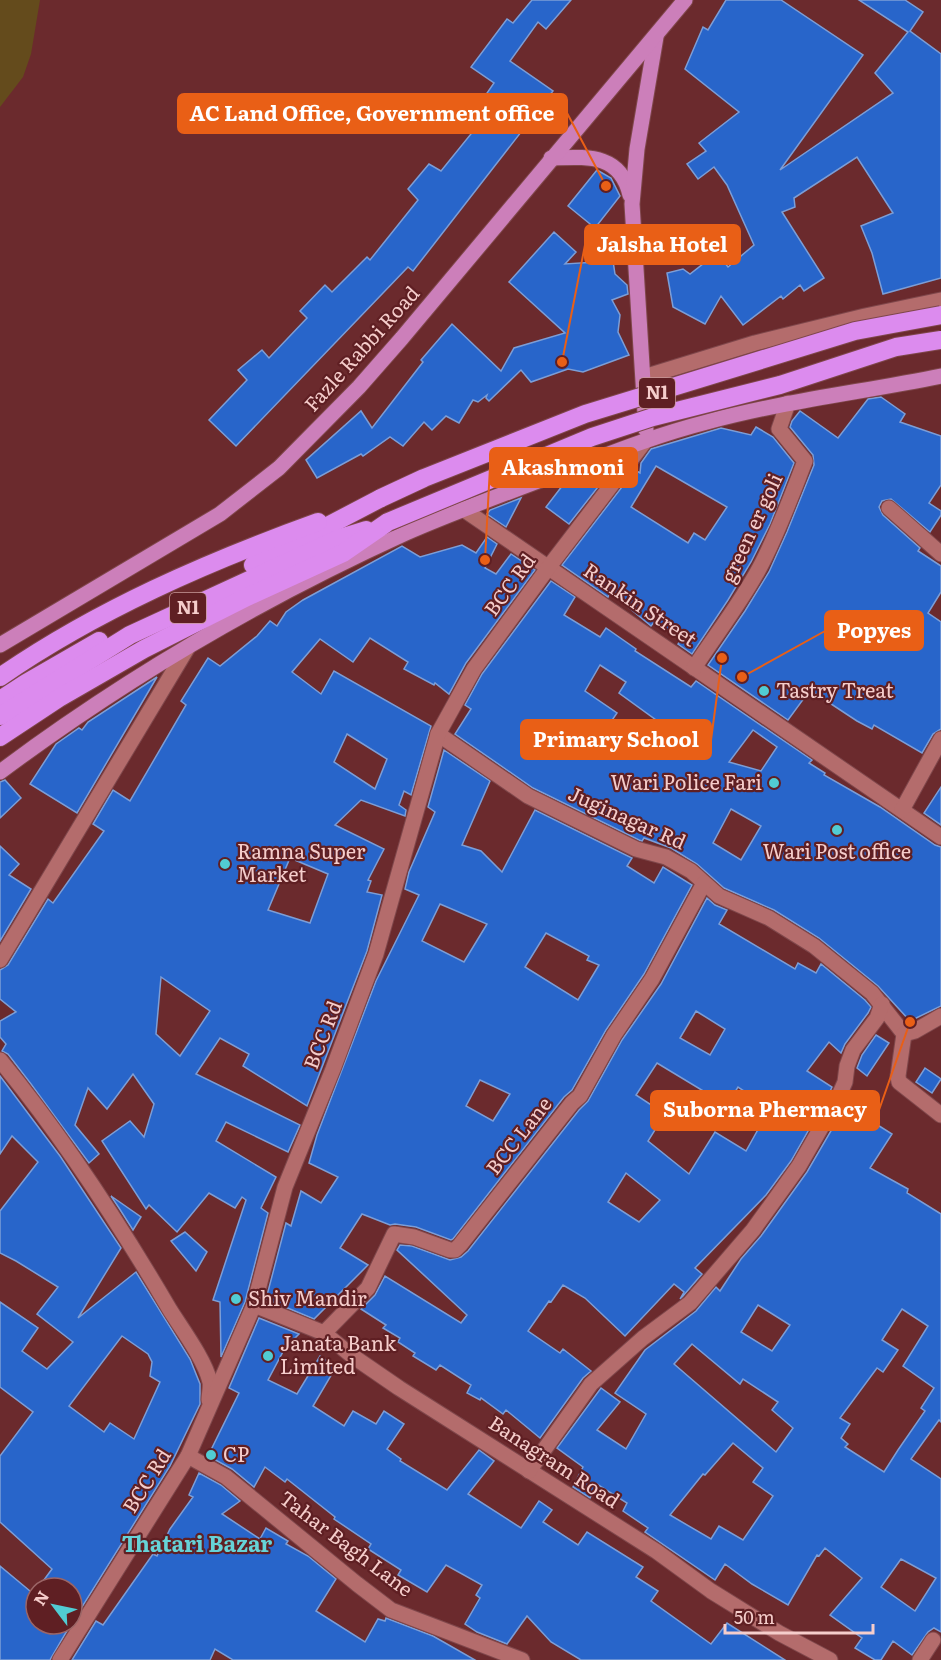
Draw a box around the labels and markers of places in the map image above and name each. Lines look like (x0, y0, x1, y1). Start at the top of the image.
callout: AC Land Office, Government office (178, 94, 567, 133)
callout: Jalsha Hotel (585, 225, 740, 264)
callout: Akashmoni (490, 448, 637, 487)
callout: Popyes (825, 611, 923, 650)
place label: Tastry Treat (776, 674, 894, 704)
marker: Tastry Treat (757, 684, 771, 698)
callout: Primary School (521, 720, 711, 759)
place label: Wari Police Fari (610, 766, 762, 796)
marker: Wari Police Fari (767, 776, 781, 790)
marker: Wari Post office (830, 823, 844, 837)
place label: Ramna Super Market (237, 835, 366, 888)
place label: Wari Post office (763, 835, 911, 865)
marker: Ramna Super Market (218, 857, 232, 871)
callout: Suborna Phermacy (651, 1091, 879, 1130)
place label: Shiv Mandir (248, 1282, 367, 1312)
marker: Shiv Mandir (229, 1292, 243, 1306)
place label: Janata Bank Limited (280, 1327, 397, 1380)
marker: Janata Bank Limited (261, 1349, 275, 1363)
place label: CP (223, 1438, 249, 1468)
marker: CP (204, 1448, 218, 1462)

